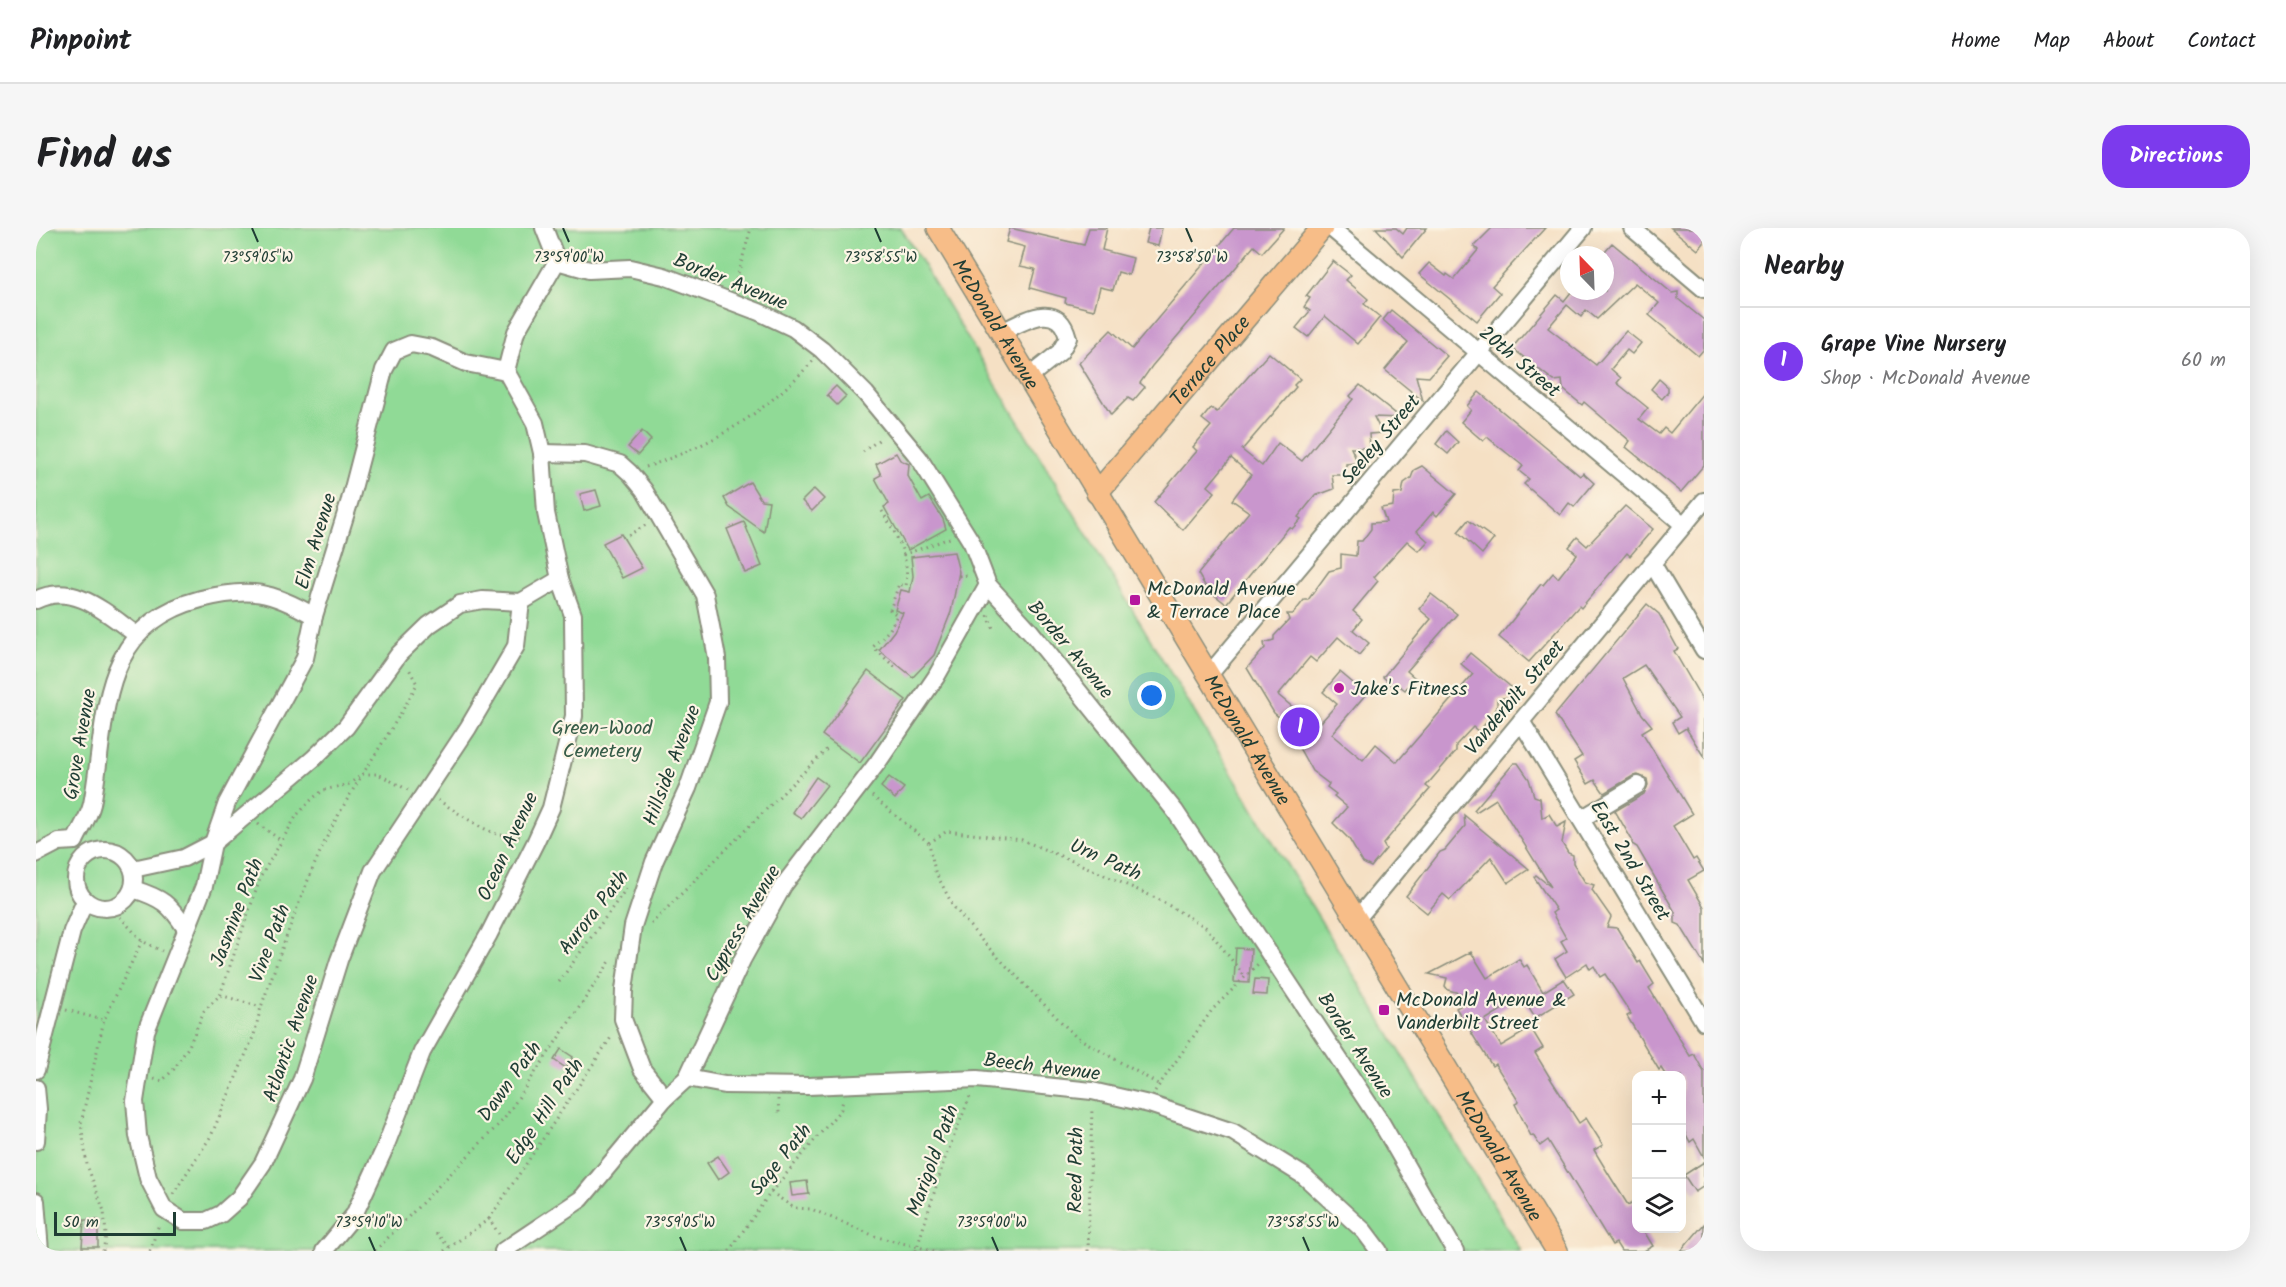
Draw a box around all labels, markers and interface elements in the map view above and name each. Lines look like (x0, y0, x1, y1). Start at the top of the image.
text: Pinpoint (30, 19, 131, 64)
text: Home (1951, 25, 2000, 58)
text: Map (2033, 25, 2070, 58)
text: About (2103, 25, 2154, 58)
text: Contact (2187, 25, 2256, 58)
text: Find us (36, 123, 172, 190)
button: Directions (2102, 125, 2250, 188)
street label: Border Avenue (668, 245, 792, 320)
text: 73°59'05"W (223, 246, 293, 270)
text: 73°59'00"W (534, 246, 604, 270)
text: 73°58'55"W (845, 246, 918, 270)
text: 73°58'50"W (1156, 246, 1228, 270)
north arrow (1560, 246, 1614, 300)
text: Nearby (1764, 246, 1844, 288)
street label: McDonald Avenue (942, 253, 1046, 397)
street label: Terrace Place (1163, 309, 1259, 414)
street label: 20th Street (1471, 319, 1567, 407)
text: Grape Vine Nursery (1821, 328, 2006, 363)
text: 1 (1780, 345, 1787, 377)
text: 60 m (2181, 345, 2226, 377)
text: Shop · McDonald Avenue (1821, 363, 2030, 395)
street label: Seeley Street (1334, 387, 1430, 493)
street label: Elm Avenue (287, 489, 347, 594)
place label: McDonald Avenue & Terrace Place (1147, 574, 1295, 629)
marker: McDonald Avenue & Terrace Place (1128, 593, 1142, 607)
street label: Border Avenue (1018, 594, 1121, 707)
street label: Vanderbilt Street (1457, 633, 1574, 763)
street label: McDonald Avenue (1194, 669, 1298, 813)
place label: Jake's Fitness (1351, 674, 1468, 706)
your location (1137, 681, 1166, 710)
marker: Jake's Fitness (1332, 681, 1346, 695)
street label: Grove Avenue (55, 686, 106, 802)
street label: Hillside Avenue (635, 701, 711, 831)
pin: 1 (1280, 704, 1320, 750)
park label: Green-Wood Cemetery (552, 713, 653, 768)
street label: Ocean Avenue (470, 787, 548, 907)
street label: East 2nd Street (1580, 794, 1678, 928)
street label: Urn Path (1064, 831, 1146, 891)
street label: Jasmine Path (202, 854, 273, 972)
street label: Cypress Avenue (697, 859, 790, 989)
street label: Aurora Path (551, 864, 638, 963)
street label: Vine Path (241, 900, 300, 988)
street label: Atlantic Avenue (255, 970, 329, 1107)
place label: McDonald Avenue & Vanderbilt Street (1396, 985, 1567, 1040)
street label: Border Avenue (1308, 987, 1401, 1106)
marker: McDonald Avenue & Vanderbilt Street (1377, 1003, 1391, 1017)
street label: Dawn Path (470, 1035, 551, 1129)
street label: Beech Avenue (982, 1045, 1102, 1091)
street label: Edge Hill Path (498, 1052, 593, 1172)
map controls (1632, 1071, 1686, 1233)
button: + (1632, 1071, 1686, 1125)
street label: McDonald Avenue (1445, 1085, 1550, 1228)
street label: Marigold Path (899, 1100, 969, 1221)
street label: Sage Path (742, 1117, 821, 1203)
button: − (1632, 1125, 1686, 1179)
street label: Reed Path (1060, 1127, 1094, 1214)
button: layers (1632, 1179, 1686, 1233)
scale bar (54, 1209, 176, 1236)
text: 50 m (63, 1210, 99, 1235)
text: 73°59'10"W (335, 1211, 403, 1235)
text: 73°59'05"W (645, 1211, 715, 1235)
text: 73°59'00"W (957, 1211, 1027, 1235)
text: 73°58'55"W (1267, 1211, 1340, 1235)

